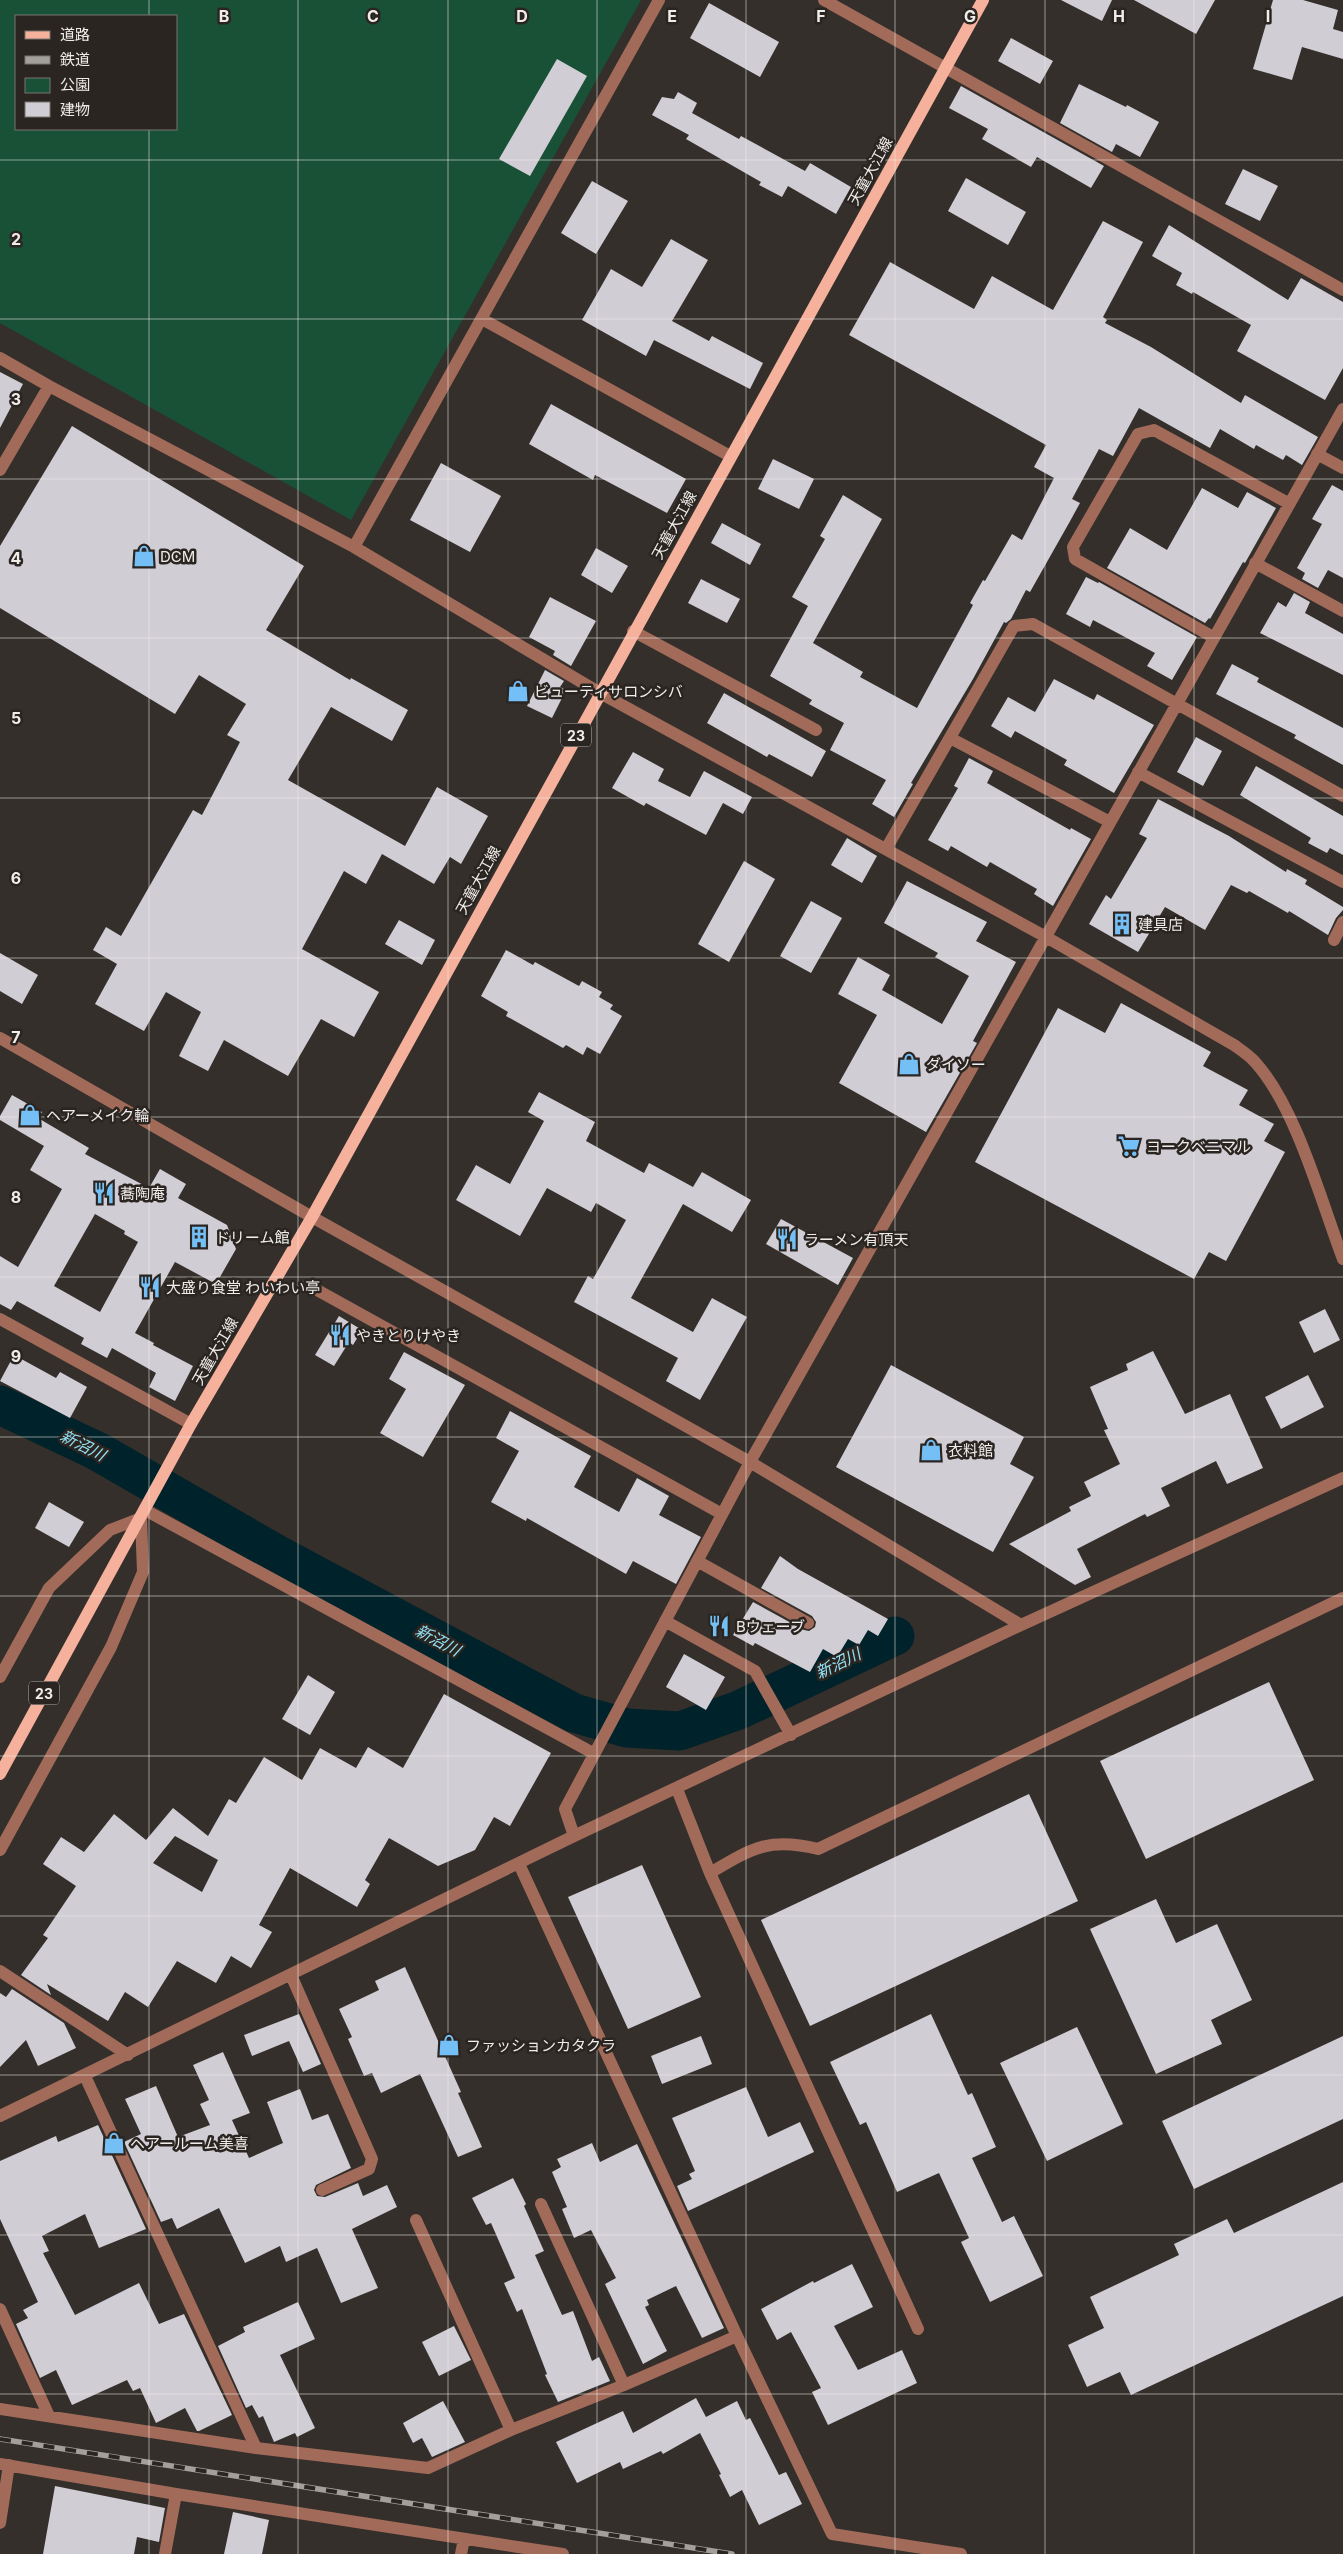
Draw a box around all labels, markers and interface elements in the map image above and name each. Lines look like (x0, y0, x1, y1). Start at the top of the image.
text: B (219, 6, 229, 26)
text: C (367, 6, 379, 26)
text: D (516, 6, 528, 26)
text: E (667, 6, 677, 26)
text: F (816, 6, 826, 26)
text: G (964, 6, 976, 26)
text: H (1113, 6, 1125, 26)
text: I (1266, 6, 1270, 26)
legend (15, 15, 178, 130)
text: 道路 (60, 25, 90, 44)
text: 鉄道 (60, 50, 90, 69)
text: 公園 (60, 75, 90, 94)
text: 建物 (60, 100, 90, 119)
street label: 天童大江線 (844, 134, 896, 208)
text: 2 (11, 229, 21, 249)
text: 3 (11, 389, 21, 409)
street label: 天童大江線 (648, 488, 700, 562)
shop icon: DCM (131, 543, 157, 569)
place label: DCM (160, 547, 195, 566)
text: 4 (11, 548, 22, 568)
shop icon: ビューティサロンシバ (505, 678, 531, 704)
place label: ビューティサロンシバ (534, 682, 683, 701)
text: 5 (11, 708, 21, 728)
road number: 23 (561, 724, 591, 746)
street label: 天童大江線 (452, 843, 504, 917)
text: 6 (11, 868, 21, 888)
building icon: 建具店 (1109, 911, 1135, 937)
place label: 建具店 (1138, 915, 1183, 934)
text: 7 (11, 1027, 21, 1047)
shop icon: ダイソー (896, 1051, 922, 1077)
place label: ダイソー (926, 1055, 986, 1074)
shop icon: ヘアーメイク輪 (17, 1102, 43, 1128)
place label: ヘアーメイク輪 (46, 1106, 149, 1125)
supermarket icon: ヨークベニマル (1116, 1133, 1142, 1159)
place label: ヨークベニマル (1146, 1137, 1251, 1156)
restaurant icon: 蕎陶庵 (91, 1180, 117, 1206)
place label: 蕎陶庵 (120, 1184, 165, 1203)
text: 8 (11, 1187, 21, 1207)
building icon: ドリーム館 (186, 1224, 212, 1250)
restaurant icon: ラーメン有頂天 (774, 1226, 800, 1252)
place label: ドリーム館 (215, 1228, 290, 1247)
place label: ラーメン有頂天 (804, 1230, 908, 1249)
restaurant icon: 大盛り食堂 わいわい亭 (137, 1274, 163, 1300)
place label: 大盛り食堂 わいわい亭 (166, 1278, 320, 1297)
street label: 天童大江線 (188, 1314, 242, 1388)
restaurant icon: やきとりけやき (327, 1322, 353, 1348)
place label: やきとりけやき (356, 1326, 461, 1345)
text: 9 (11, 1346, 21, 1366)
water label: 新沼川 (57, 1425, 111, 1466)
shop icon: 衣料館 (918, 1437, 944, 1463)
place label: 衣料館 (948, 1441, 993, 1460)
restaurant icon: Bウェーブ (706, 1613, 732, 1639)
place label: Bウェーブ (736, 1617, 805, 1636)
water label: 新沼川 (412, 1620, 466, 1661)
water label: 新沼川 (812, 1643, 866, 1683)
road number: 23 (29, 1682, 59, 1705)
shop icon: ファッションカタクラ (436, 2032, 462, 2058)
place label: ファッションカタクラ (466, 2036, 616, 2055)
shop icon: ヘアールーム美喜 (101, 2130, 127, 2156)
place label: ヘアールーム美喜 (130, 2134, 249, 2153)

